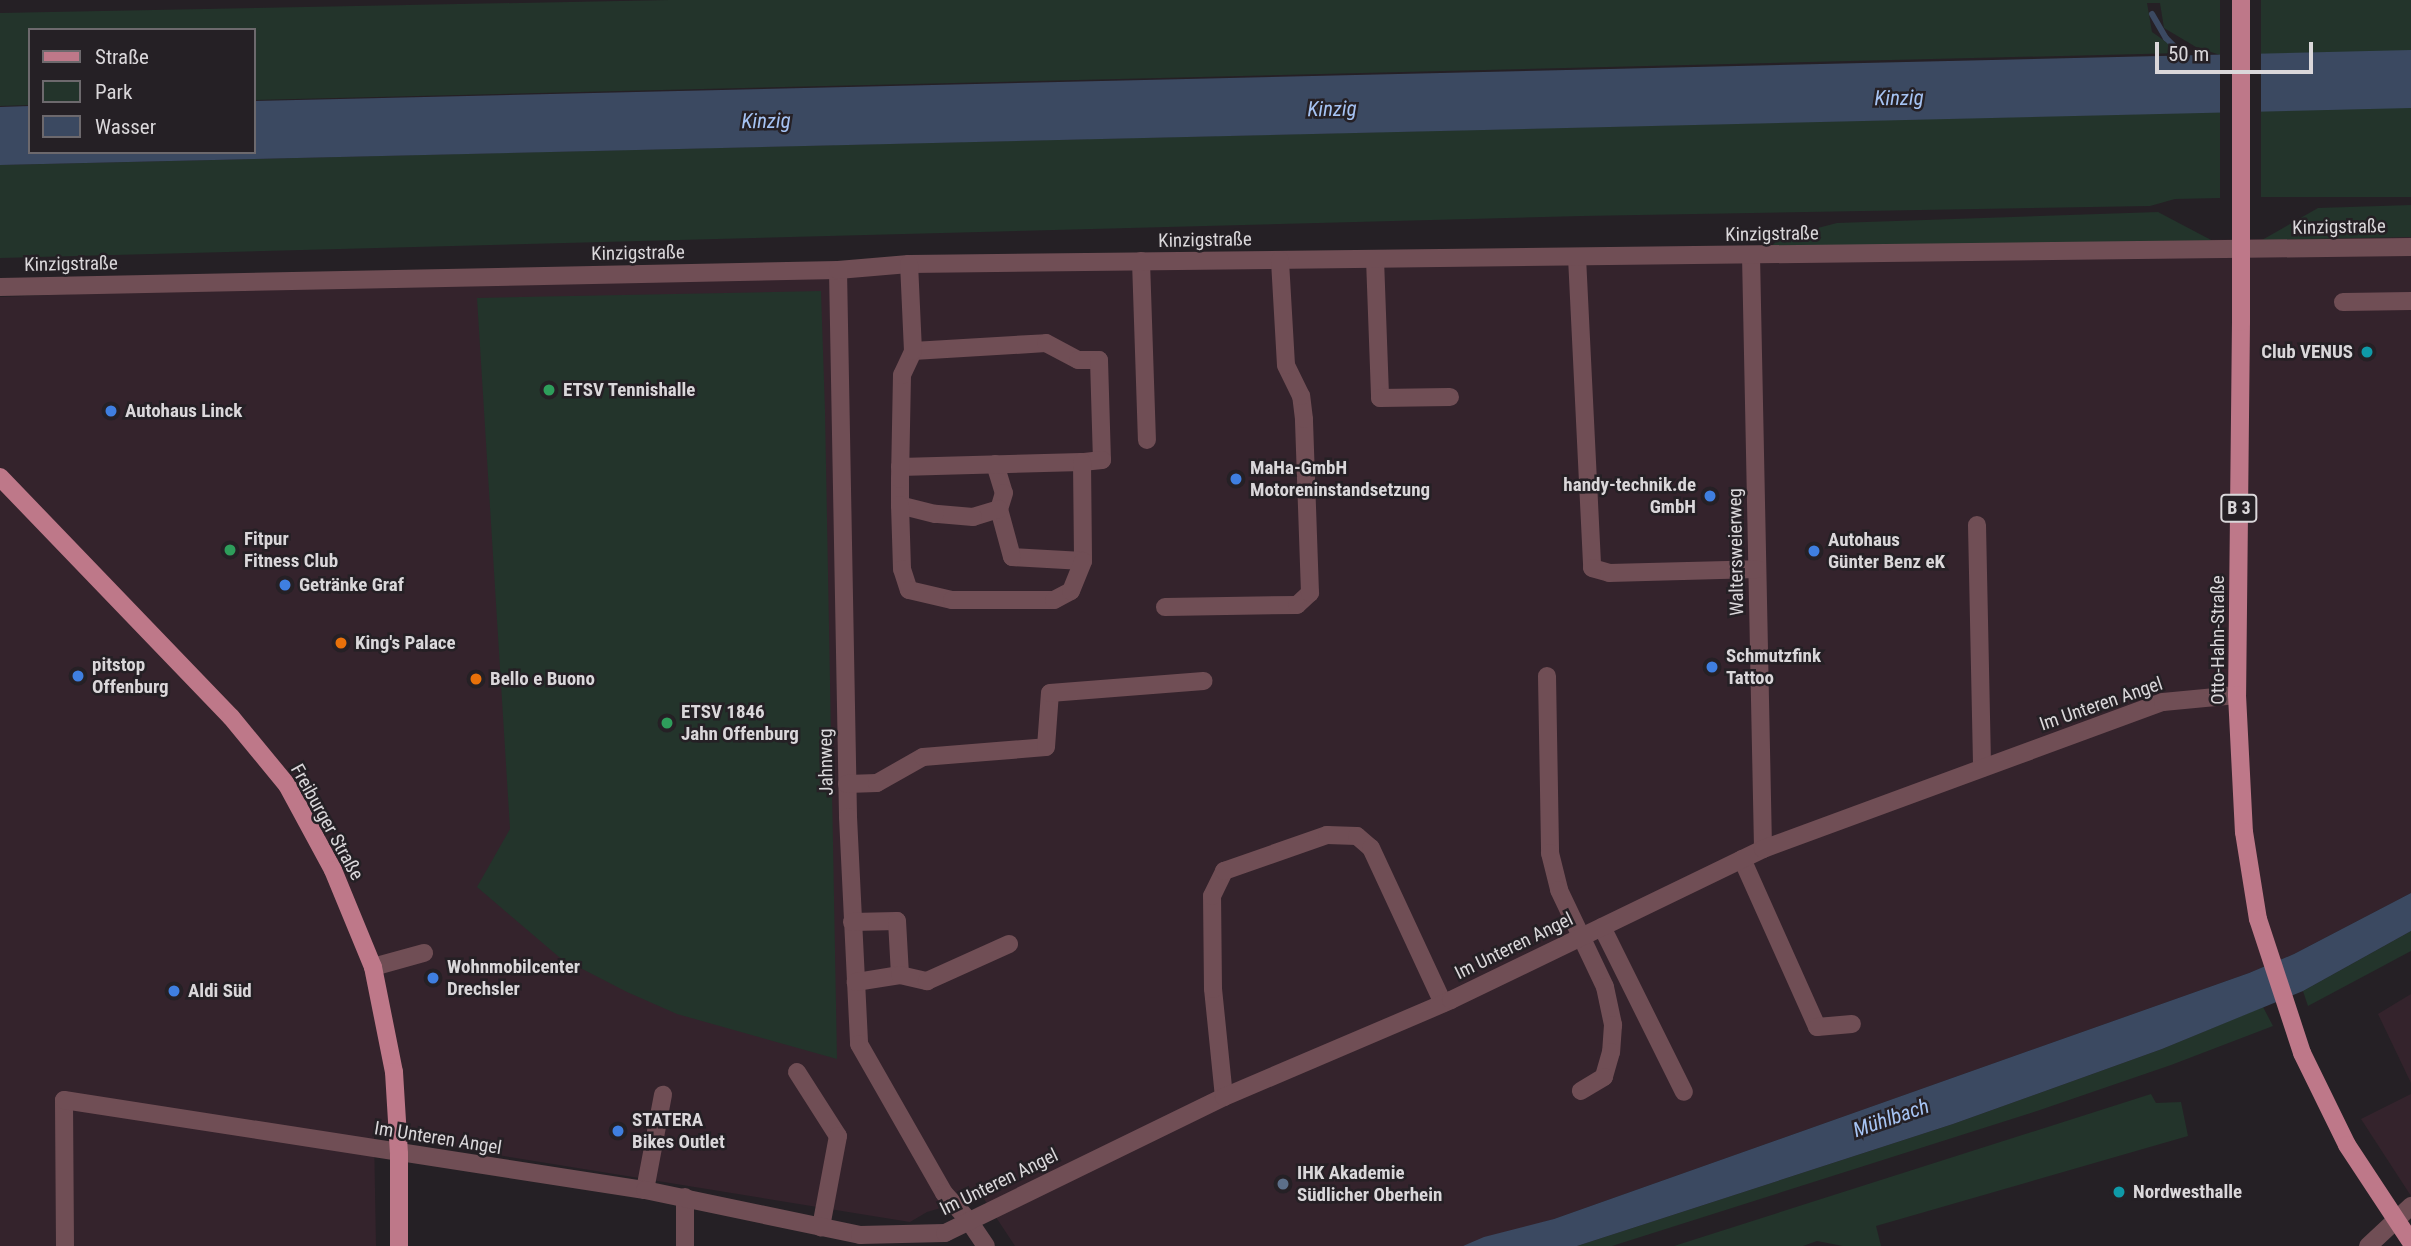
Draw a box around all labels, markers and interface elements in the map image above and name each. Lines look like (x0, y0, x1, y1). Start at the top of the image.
legend (28, 28, 256, 154)
scale bar (2159, 28, 2316, 72)
text: 50 m (2168, 42, 2209, 66)
text: Straße (95, 45, 149, 69)
text: Park (95, 80, 132, 104)
water label: Kinzig (1874, 85, 1924, 111)
water label: Kinzig (1307, 96, 1357, 122)
water label: Kinzig (741, 108, 791, 134)
text: Wasser (95, 115, 156, 139)
street label: Kinzigstraße (2292, 215, 2386, 239)
street label: Kinzigstraße (1725, 222, 1819, 246)
street label: Kinzigstraße (1158, 228, 1252, 252)
street label: Kinzigstraße (591, 241, 685, 265)
street label: Kinzigstraße (24, 252, 118, 276)
place label: Club VENUS (2261, 341, 2353, 363)
marker: Club VENUS (2359, 344, 2375, 360)
place label: ETSV Tennishalle (563, 379, 696, 401)
marker: ETSV Tennishalle (541, 382, 557, 398)
place label: Autohaus Linck (125, 400, 242, 422)
marker: Autohaus Linck (103, 403, 119, 419)
place label: MaHa-GmbH Motoreninstandsetzung (1250, 457, 1430, 501)
marker: MaHa-GmbH Motoreninstandsetzung (1228, 471, 1244, 487)
place label: handy-technik.de GmbH (1563, 474, 1696, 518)
marker: handy-technik.de GmbH (1702, 488, 1718, 504)
street label: Waltersweierweg (1723, 488, 1749, 616)
road number: B 3 (2220, 494, 2258, 522)
place label: Fitpur Fitness Club (244, 528, 338, 572)
place label: Autohaus Günter Benz eK (1828, 529, 1945, 573)
marker: Fitpur Fitness Club (222, 542, 238, 558)
marker: Autohaus Günter Benz eK (1806, 543, 1822, 559)
place label: Getränke Graf (299, 574, 404, 596)
street label: Otto-Hahn-Straße (2207, 575, 2229, 705)
marker: Getränke Graf (277, 577, 293, 593)
place label: King's Palace (355, 632, 456, 654)
marker: King's Palace (333, 635, 349, 651)
place label: Schmutzfink Tattoo (1726, 645, 1821, 689)
place label: pitstop Offenburg (92, 654, 169, 698)
marker: Schmutzfink Tattoo (1704, 659, 1720, 675)
marker: pitstop Offenburg (70, 668, 86, 684)
place label: Bello e Buono (490, 668, 595, 690)
marker: Bello e Buono (468, 671, 484, 687)
street label: Im Unteren Angel (2036, 672, 2166, 736)
place label: ETSV 1846 Jahn Offenburg (681, 701, 799, 745)
marker: ETSV 1846 Jahn Offenburg (659, 715, 675, 731)
street label: Jahnweg (814, 728, 838, 796)
street label: Freiburger Straße (286, 760, 368, 884)
street label: Im Unteren Angel (1451, 908, 1577, 984)
place label: Wohnmobilcenter Drechsler (447, 956, 580, 1000)
marker: Wohnmobilcenter Drechsler (425, 970, 441, 986)
place label: Aldi Süd (188, 980, 252, 1002)
marker: Aldi Süd (166, 983, 182, 999)
water label: Mühlbach (1850, 1093, 1932, 1143)
place label: STATERA Bikes Outlet (632, 1109, 725, 1153)
street label: Im Unteren Angel (373, 1117, 503, 1159)
marker: STATERA Bikes Outlet (610, 1123, 626, 1139)
street label: Im Unteren Angel (936, 1144, 1062, 1220)
place label: IHK Akademie Südlicher Oberhein (1297, 1162, 1442, 1206)
marker: IHK Akademie Südlicher Oberhein (1275, 1176, 1291, 1192)
place label: Nordwesthalle (2133, 1181, 2242, 1203)
marker: Nordwesthalle (2111, 1184, 2127, 1200)

